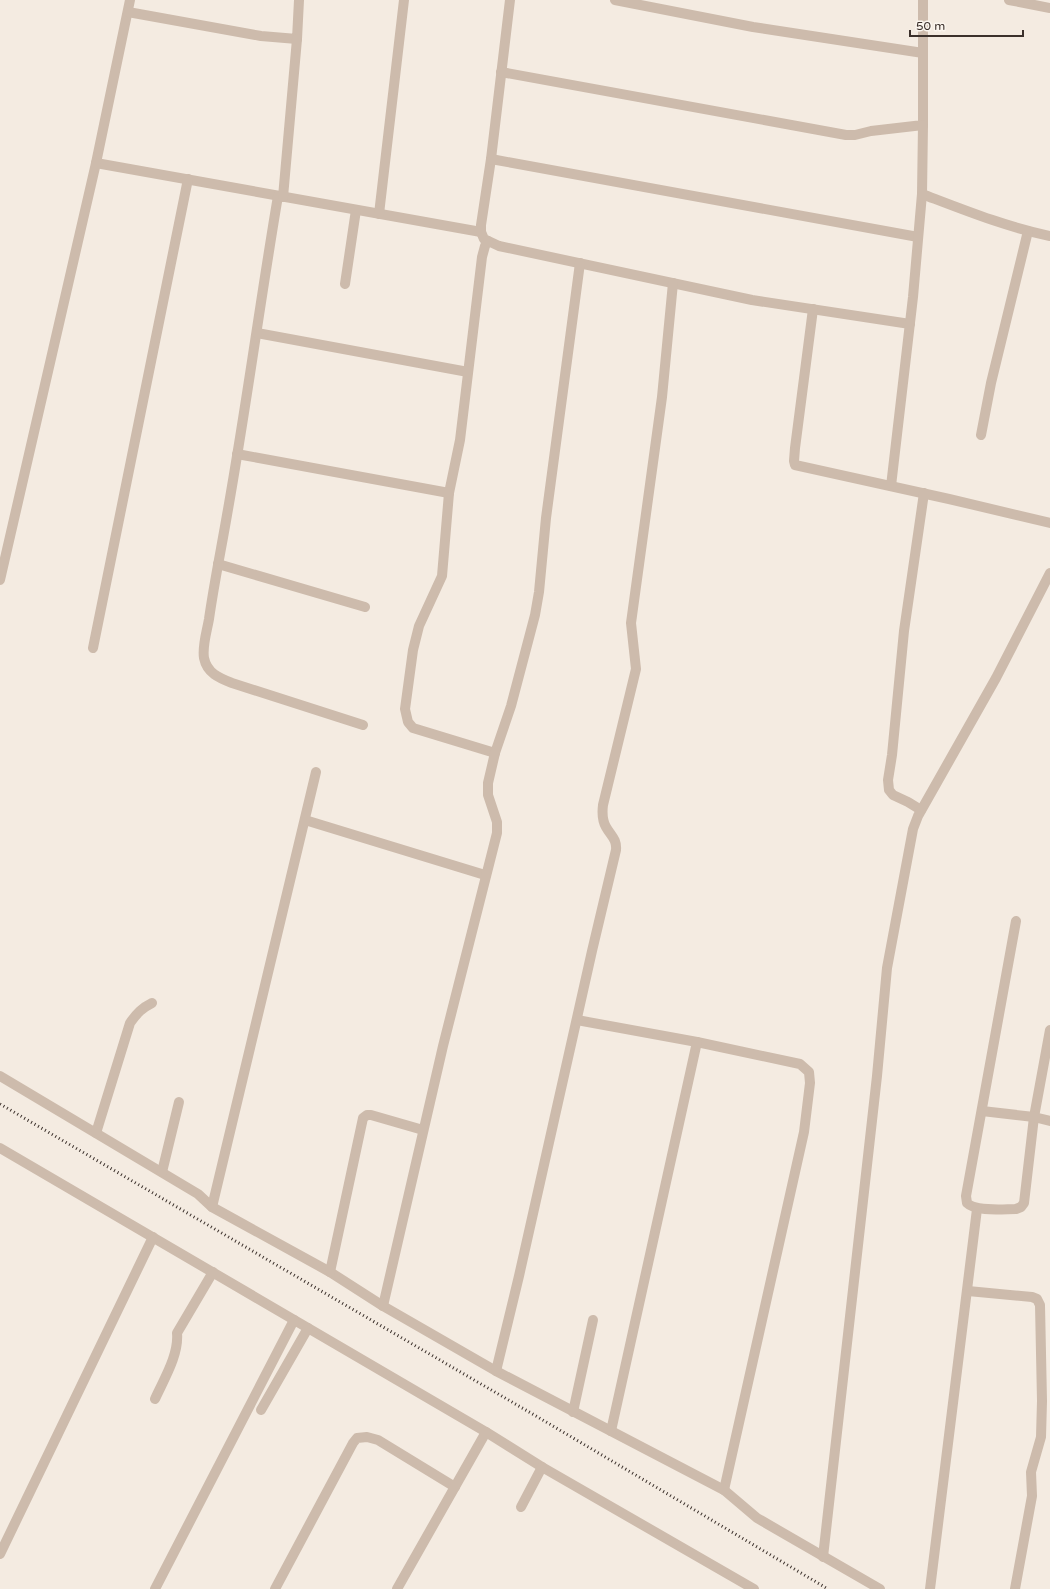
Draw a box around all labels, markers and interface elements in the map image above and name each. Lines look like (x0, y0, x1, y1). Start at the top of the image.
scale bar (910, 12, 1023, 38)
text: 50 m (916, 19, 945, 33)

